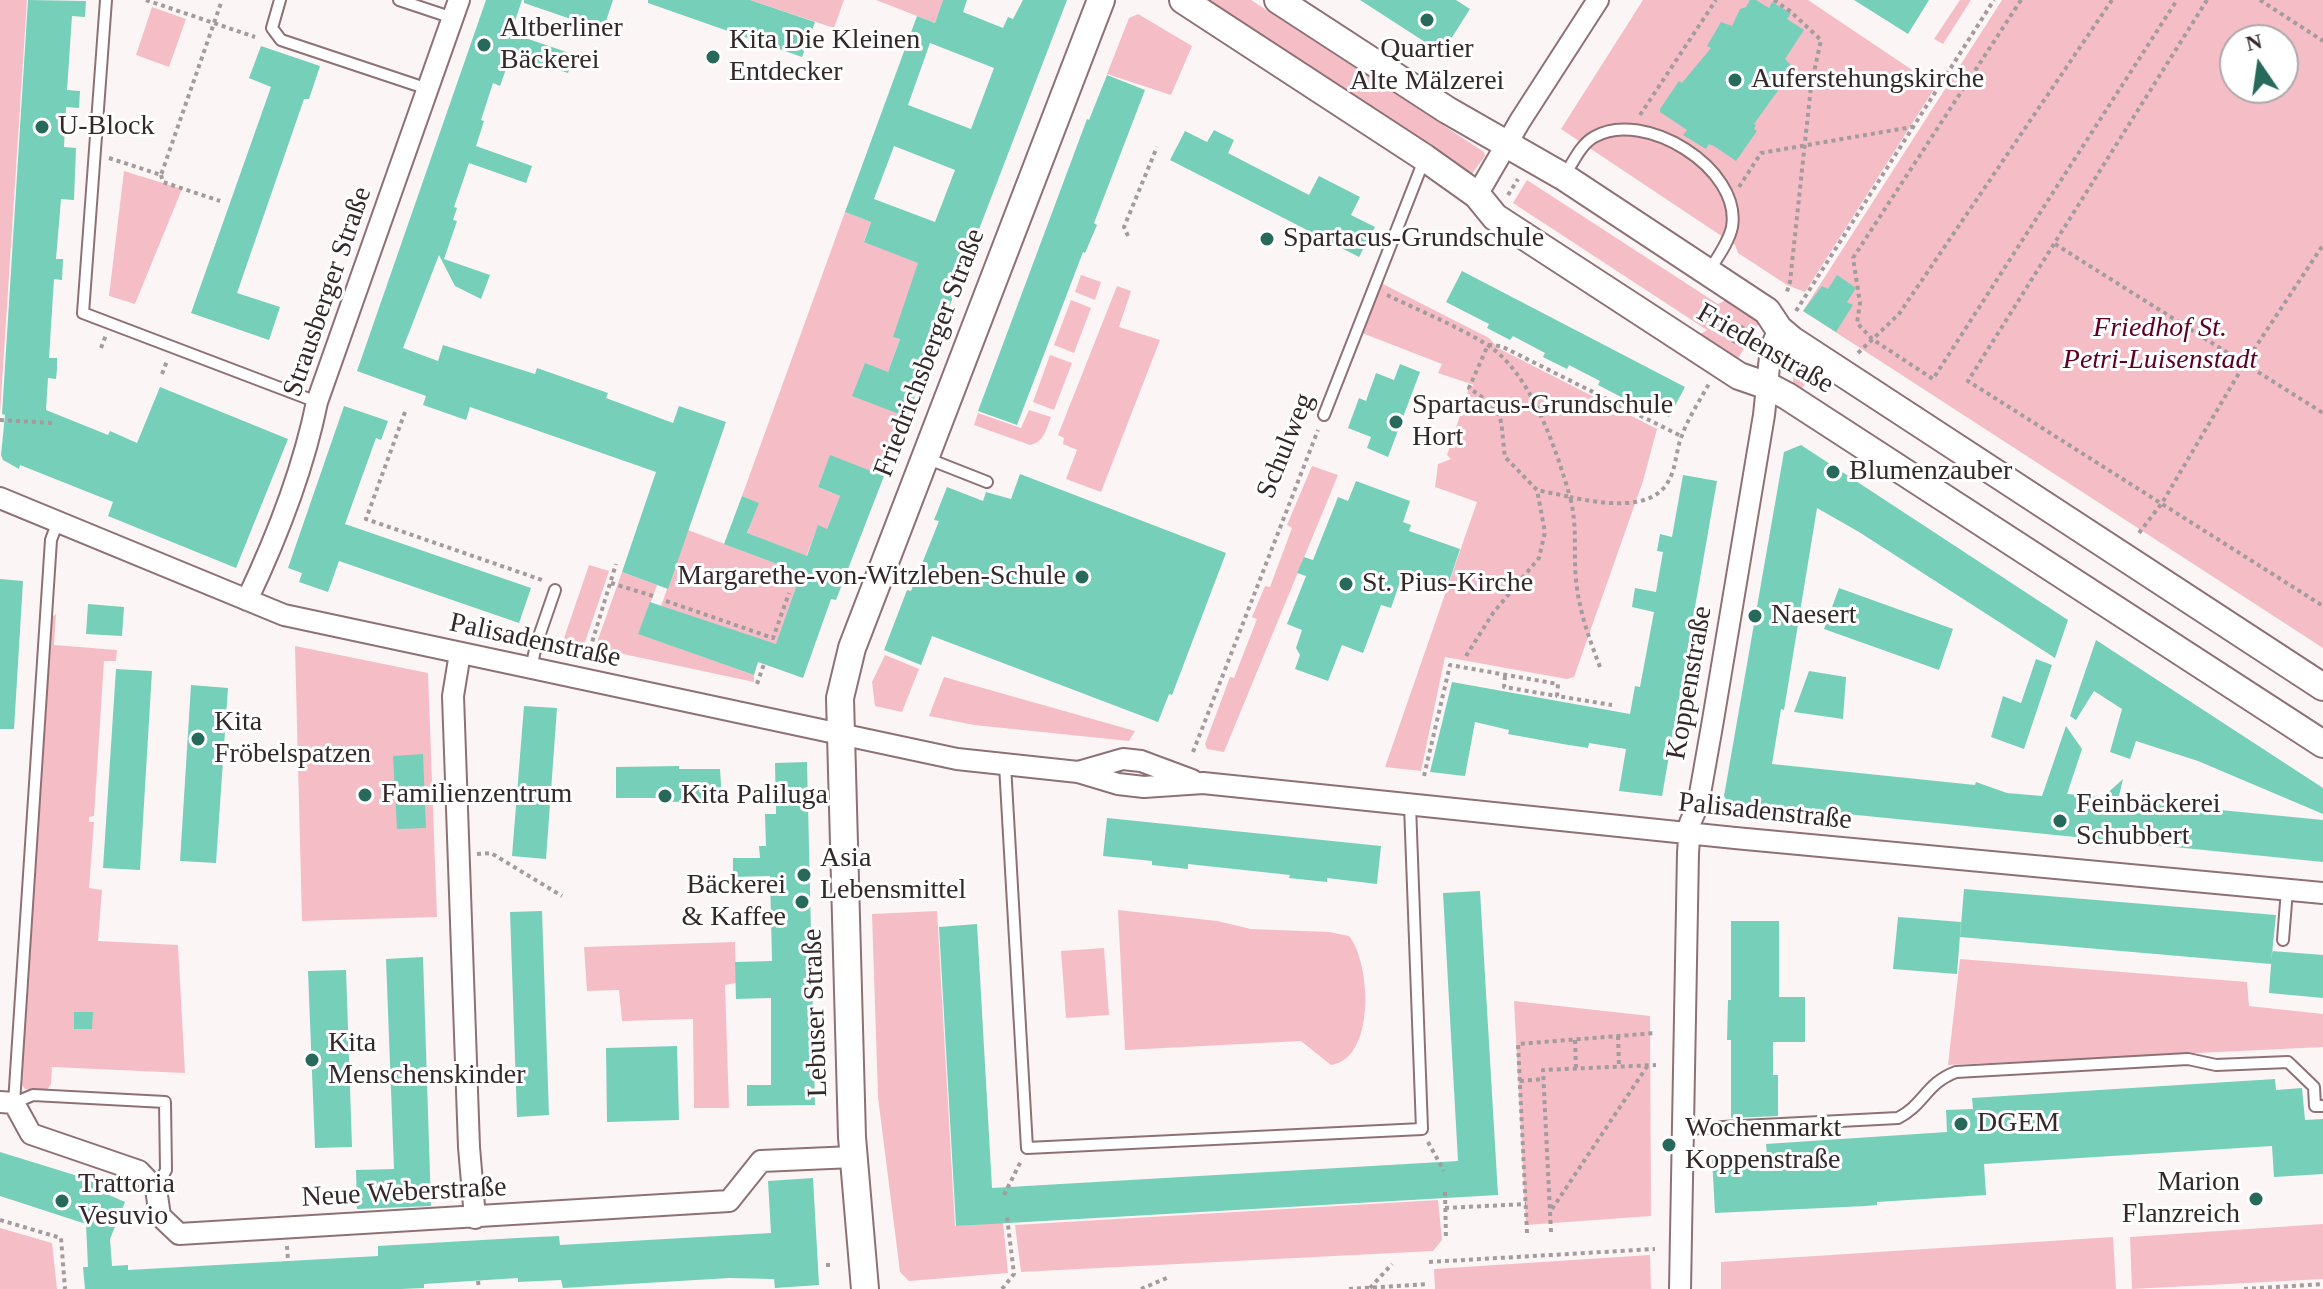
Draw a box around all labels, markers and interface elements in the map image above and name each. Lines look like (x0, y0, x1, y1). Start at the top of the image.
marker: Quartier Alte Mälzerei (1418, 11, 1436, 29)
place label: Altberliner Bäckerei (500, 12, 623, 78)
place label: Kita Die Kleinen Entdecker (729, 24, 920, 90)
north arrow (2219, 24, 2299, 104)
text: N (2243, 28, 2264, 56)
place label: Quartier Alte Mälzerei (1350, 33, 1504, 99)
marker: Altberliner Bäckerei (475, 36, 493, 54)
marker: Kita Die Kleinen Entdecker (704, 48, 722, 66)
place label: Auferstehungskirche (1751, 63, 1984, 97)
marker: Auferstehungskirche (1726, 71, 1744, 89)
place label: U-Block (58, 110, 154, 144)
marker: U-Block (33, 118, 51, 136)
street label: Strausberger Straße (276, 183, 380, 401)
place label: Spartacus-Grundschule (1283, 222, 1544, 256)
street label: Friedrichsberger Straße (867, 224, 993, 482)
marker: Spartacus-Grundschule (1258, 230, 1276, 248)
street label: Friedenstraße (1691, 296, 1839, 402)
park label: Friedhof St. Petri-Luisenstadt (2063, 312, 2257, 378)
street label: Schulweg (1250, 389, 1322, 503)
place label: Spartacus-Grundschule Hort (1412, 389, 1673, 455)
marker: Spartacus-Grundschule Hort (1387, 413, 1405, 431)
place label: Blumenzauber (1849, 455, 2012, 489)
marker: Blumenzauber (1824, 463, 1842, 481)
place label: Margarethe-von-Witzleben-Schule (677, 560, 1066, 594)
place label: St. Pius-Kirche (1362, 567, 1533, 601)
marker: Margarethe-von-Witzleben-Schule (1073, 568, 1091, 586)
marker: St. Pius-Kirche (1337, 575, 1355, 593)
place label: Naesert (1771, 599, 1857, 633)
street label: Koppenstraße (1660, 604, 1720, 762)
street label: Palisadenstraße (446, 606, 624, 676)
marker: Naesert (1746, 607, 1764, 625)
place label: Kita Fröbelspatzen (214, 706, 371, 772)
marker: Kita Fröbelspatzen (189, 730, 207, 748)
place label: Familienzentrum (381, 778, 572, 812)
place label: Kita Paliluga (681, 779, 828, 813)
marker: Familienzentrum (356, 786, 374, 804)
street label: Palisadenstraße (1677, 786, 1853, 838)
marker: Kita Paliluga (656, 787, 674, 805)
place label: Feinbäckerei Schubbert (2076, 788, 2221, 854)
marker: Feinbäckerei Schubbert (2051, 812, 2069, 830)
place label: Asia Lebensmittel (820, 842, 966, 908)
marker: Asia Lebensmittel (795, 866, 813, 884)
place label: Bäckerei & Kaffee (682, 869, 786, 935)
marker: Bäckerei & Kaffee (793, 893, 811, 911)
street label: Lebuser Straße (796, 928, 836, 1098)
place label: Kita Menschenskinder (328, 1027, 526, 1093)
marker: Kita Menschenskinder (303, 1051, 321, 1069)
place label: DGEM (1977, 1107, 2059, 1141)
place label: Wochenmarkt Koppenstraße (1685, 1112, 1841, 1178)
marker: DGEM (1952, 1115, 1970, 1133)
marker: Wochenmarkt Koppenstraße (1660, 1136, 1678, 1154)
place label: Marion Flanzreich (2122, 1166, 2240, 1232)
place label: Trattoria Vesuvio (78, 1168, 175, 1234)
street label: Neue Weberstraße (301, 1171, 507, 1215)
marker: Marion Flanzreich (2247, 1190, 2265, 1208)
marker: Trattoria Vesuvio (53, 1192, 71, 1210)

